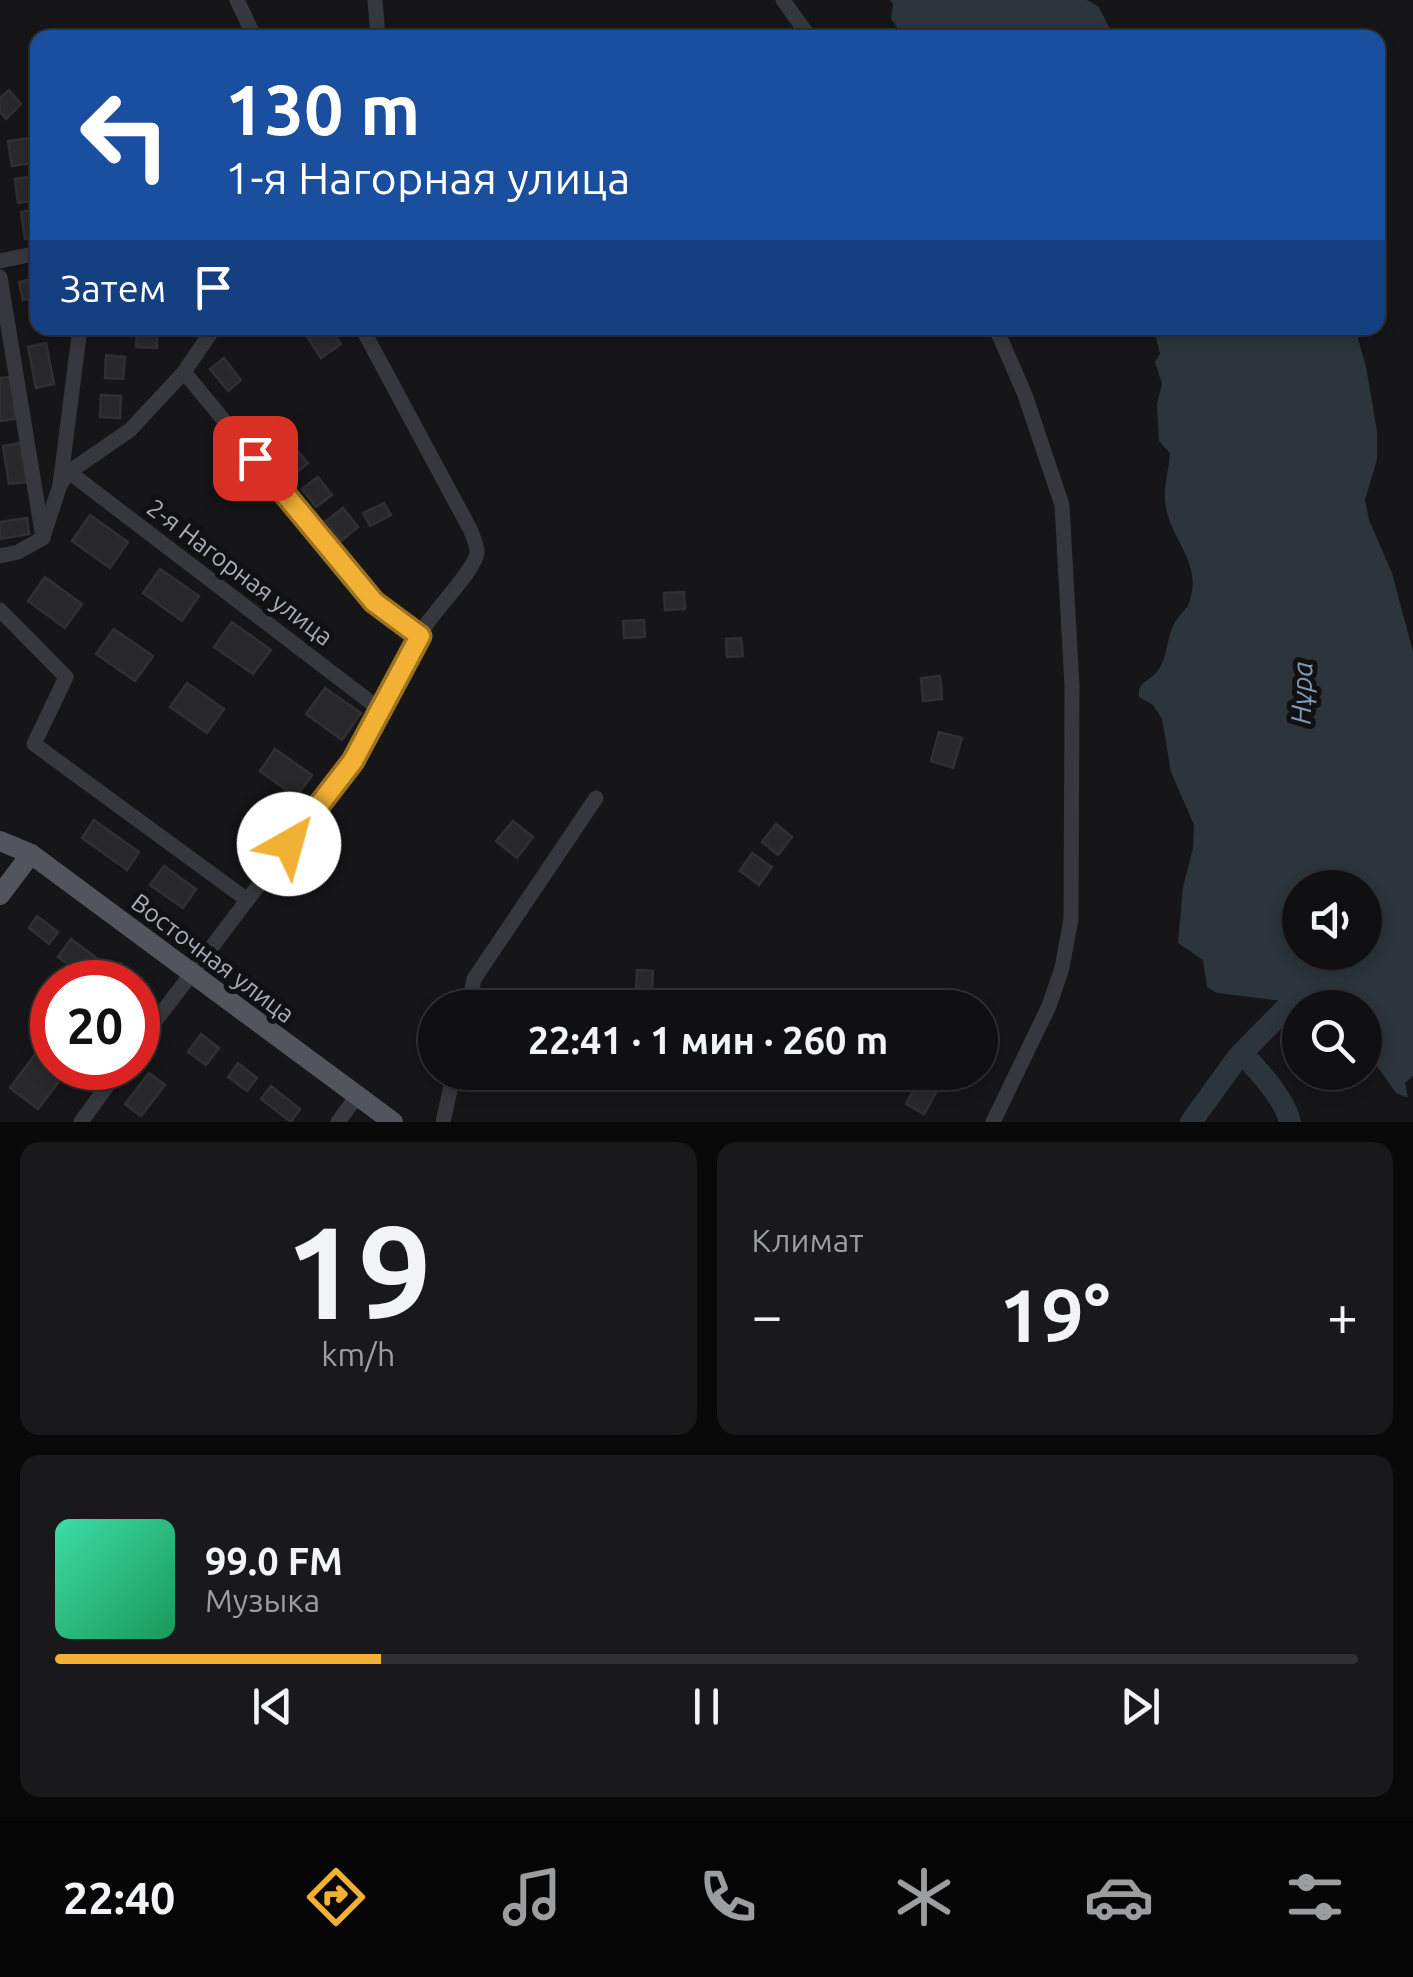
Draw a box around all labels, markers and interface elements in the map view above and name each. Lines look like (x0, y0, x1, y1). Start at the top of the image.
icon: left (60, 70, 190, 200)
text: 130 m (225, 70, 420, 148)
text: 1-я Нагорная улица (225, 152, 630, 203)
icon: arrive (186, 260, 241, 315)
text: Затем (60, 267, 166, 309)
pin (213, 416, 298, 501)
icon: arrive (228, 431, 283, 486)
street label: 2-я Нагорная улица (142, 493, 338, 651)
water label: Нұра (1284, 661, 1318, 725)
position arrow (237, 792, 341, 896)
map controls (1282, 870, 1382, 1090)
button: sound (1282, 870, 1382, 970)
street label: Восточная улица (126, 888, 300, 1028)
speed limit sign: 20 (30, 960, 160, 1090)
button: search (1282, 990, 1382, 1090)
text: 22:41 · 1 мин · 260 m (528, 1019, 888, 1061)
text: 19 (285, 1198, 432, 1344)
text: Климат (752, 1222, 863, 1258)
text: 19° (999, 1272, 1110, 1356)
text: − (752, 1284, 783, 1345)
text: + (1327, 1284, 1358, 1345)
text: km/h (321, 1336, 395, 1372)
text: 99.0 FM (205, 1540, 343, 1582)
text: Музыка (205, 1582, 320, 1618)
icon: previous (245, 1679, 300, 1734)
icon: pause (679, 1679, 734, 1734)
icon: next (1113, 1679, 1168, 1734)
icon: directions (301, 1862, 371, 1932)
icon: music (497, 1862, 567, 1932)
icon: phone (693, 1862, 763, 1932)
icon: climate (889, 1862, 959, 1932)
icon: car (1084, 1862, 1154, 1932)
icon: filters (1280, 1862, 1350, 1932)
text: 22:40 (63, 1872, 175, 1923)

